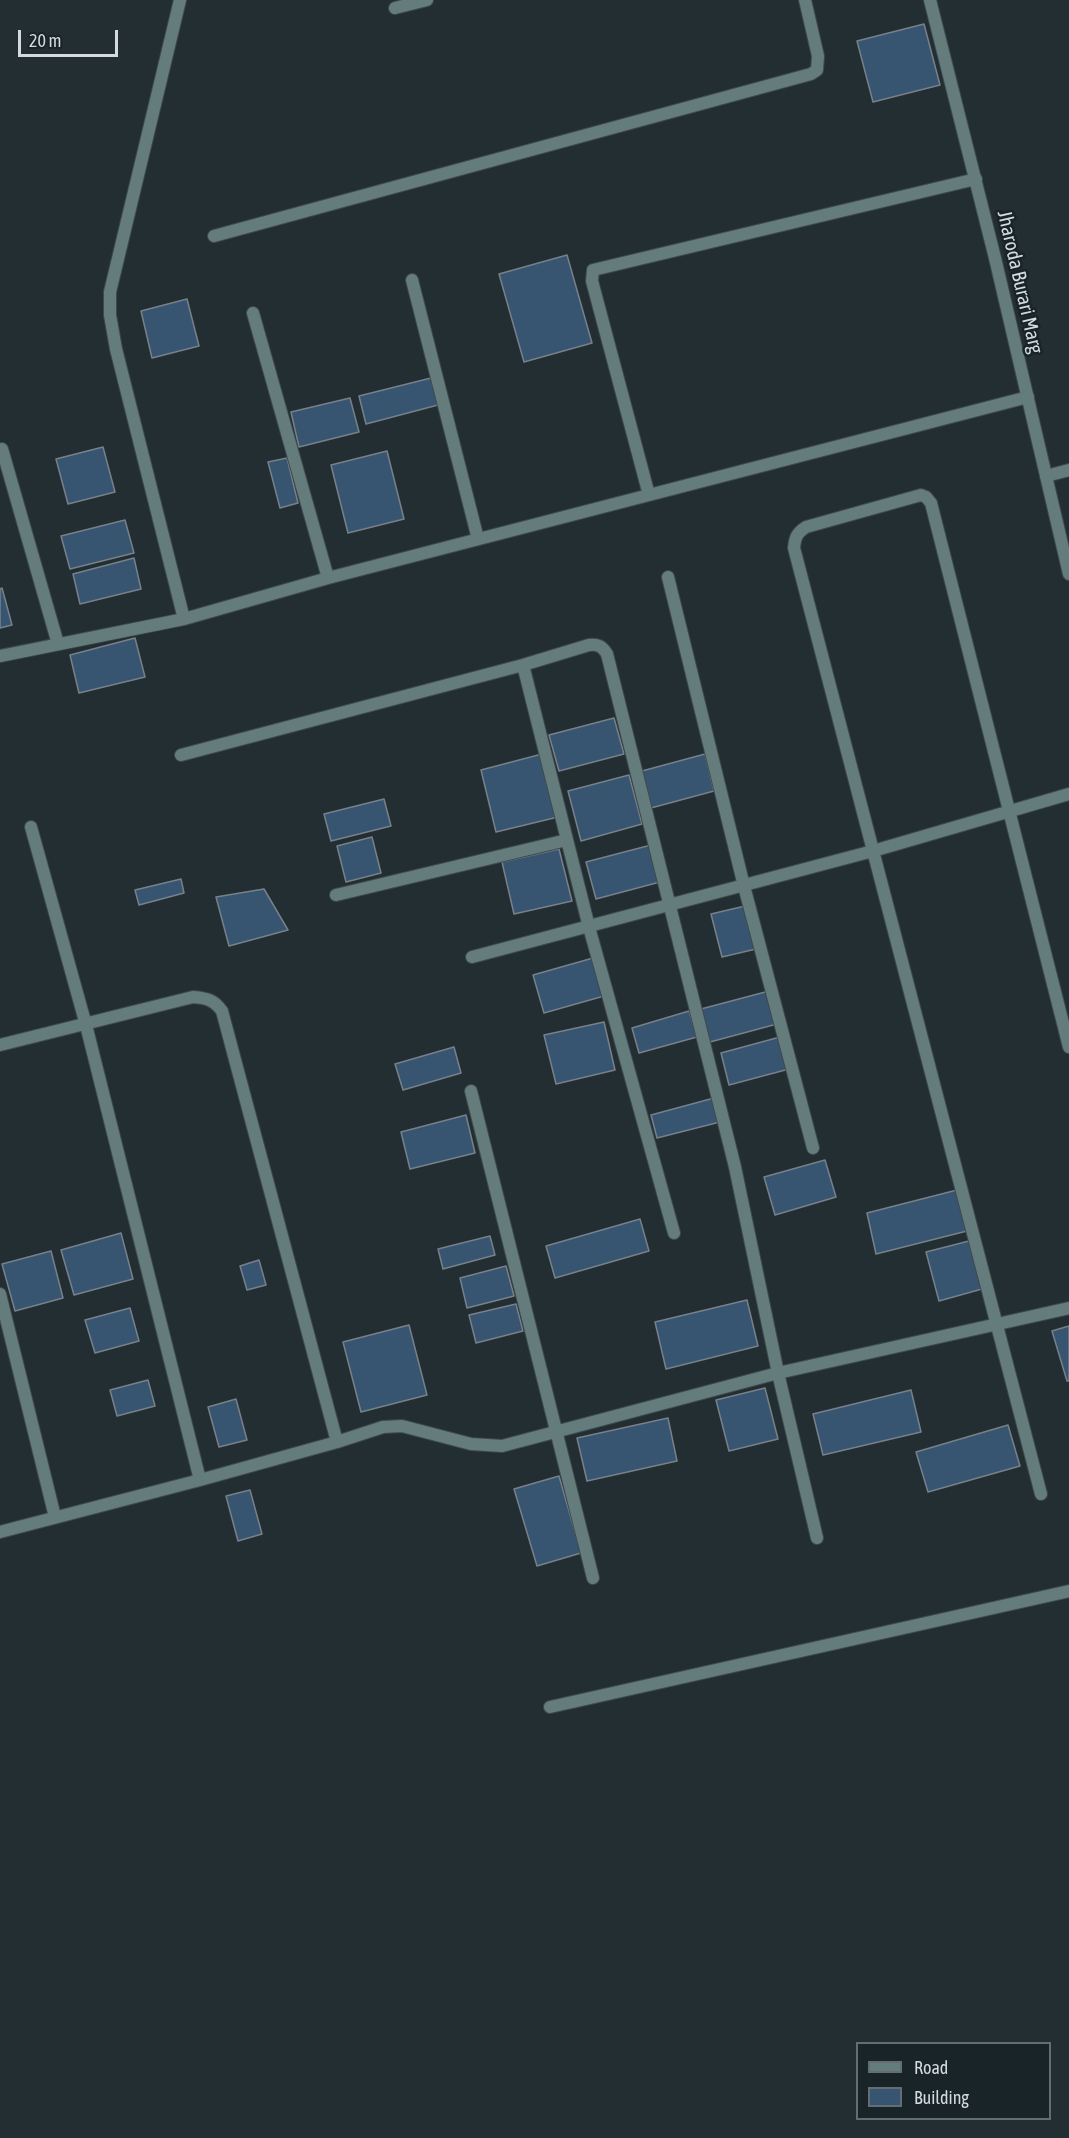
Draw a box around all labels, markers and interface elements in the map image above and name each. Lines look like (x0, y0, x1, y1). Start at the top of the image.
scale bar (21, 18, 122, 56)
text: 20 m (29, 30, 61, 51)
street label: Jharoda Burari Marg (992, 208, 1048, 356)
legend (856, 2042, 1051, 2120)
text: Road (914, 2057, 948, 2078)
text: Building (914, 2087, 969, 2108)

